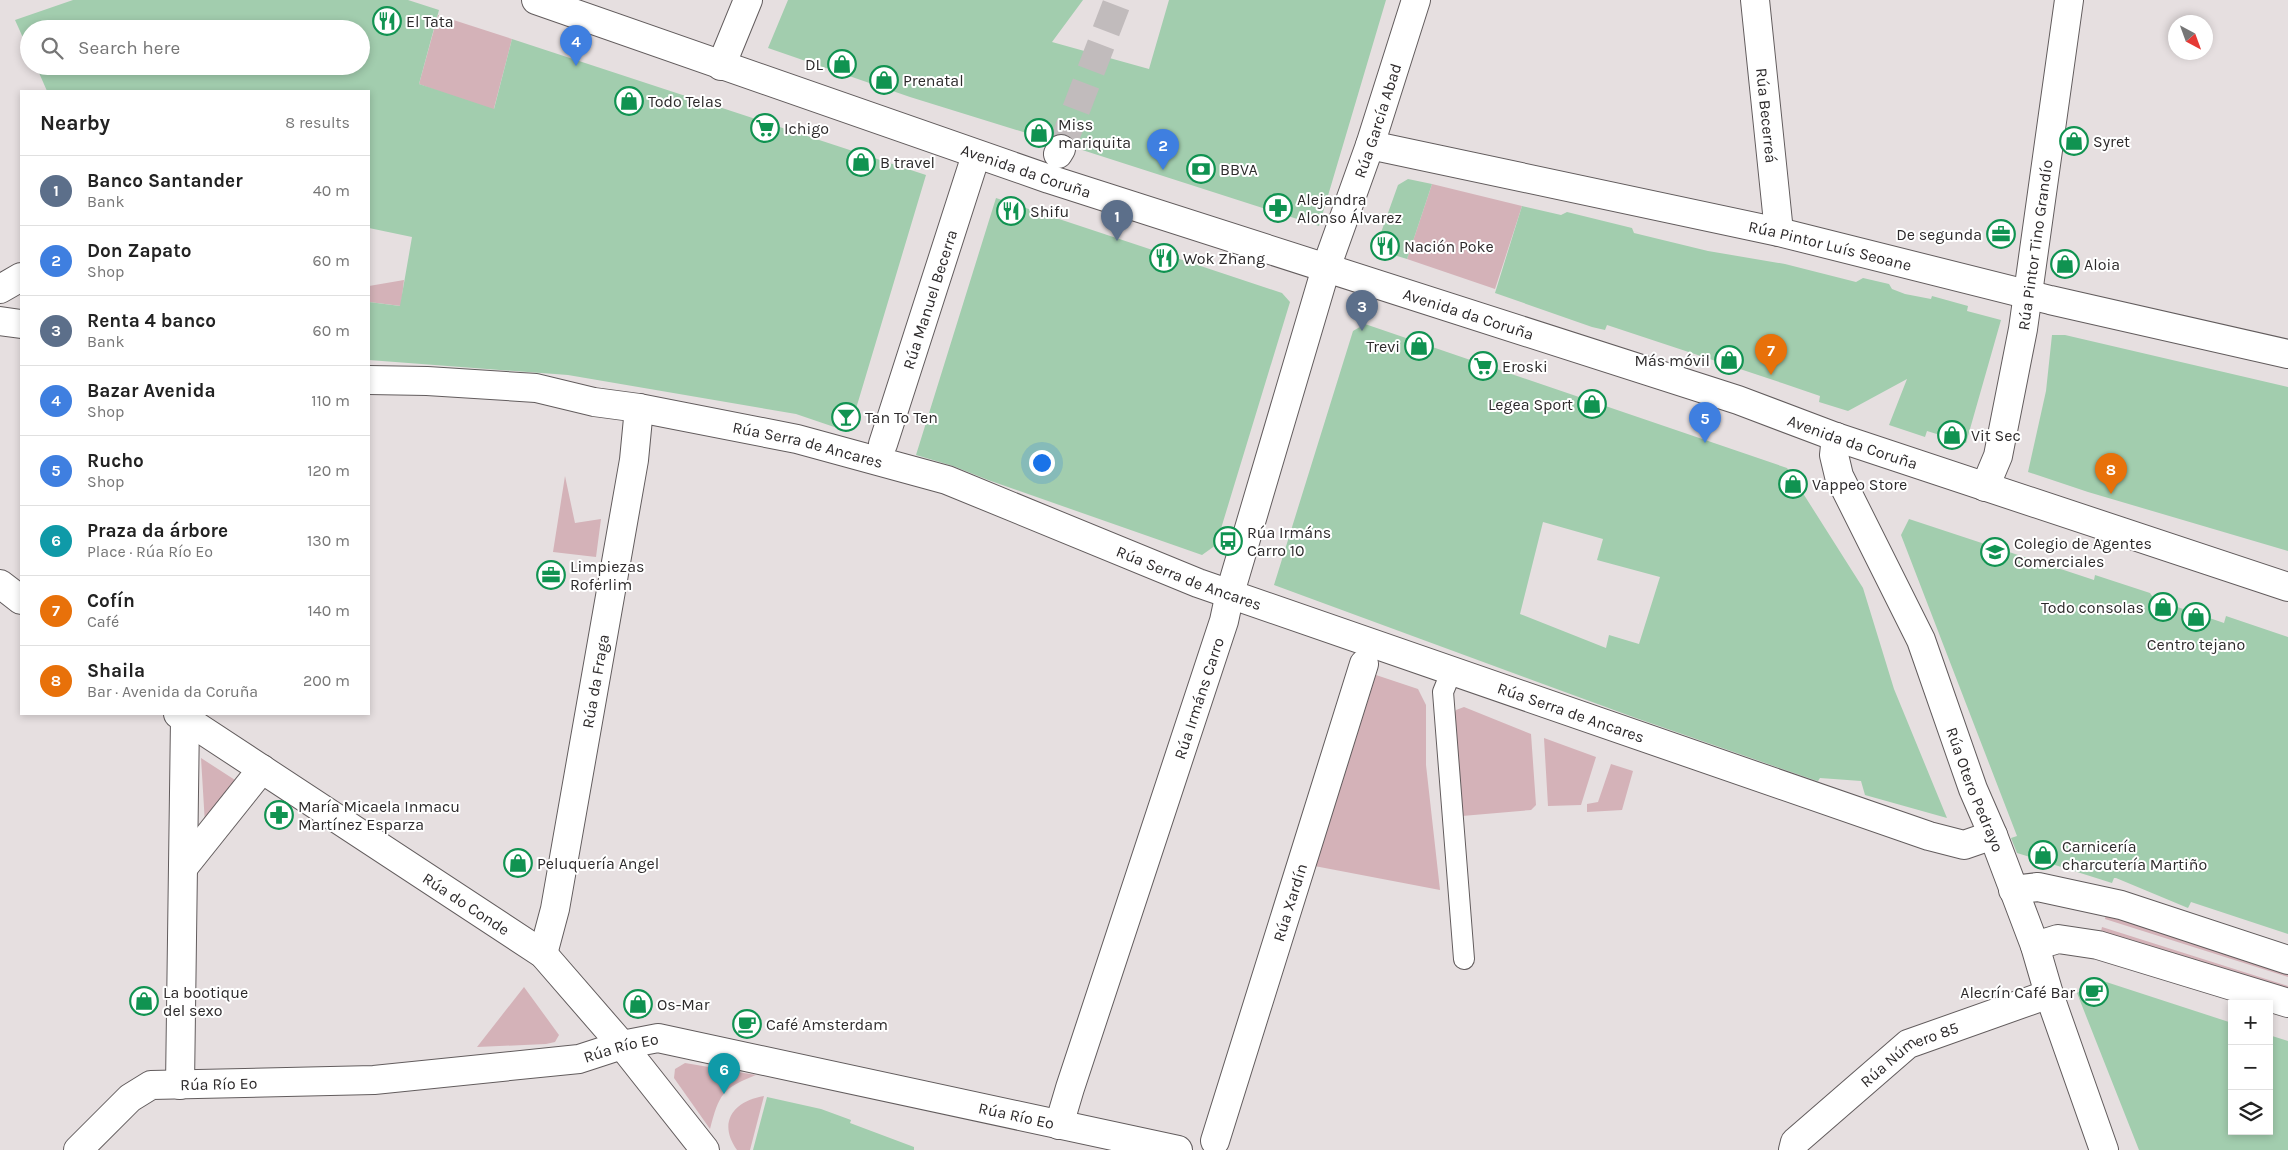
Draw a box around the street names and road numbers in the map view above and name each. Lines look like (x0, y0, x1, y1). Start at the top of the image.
street label: Rúa García Abad (1349, 61, 1405, 181)
street label: Rúa Becerreá (1753, 67, 1781, 164)
street label: Avenida da Coruña (959, 140, 1094, 201)
street label: Rúa Pintor Tino Grandío (2013, 158, 2056, 332)
street label: Rúa Pintor Luís Seoane (1747, 216, 1914, 274)
street label: Rúa Manuel Becerra (898, 227, 961, 371)
street label: Avenida da Coruña (1401, 284, 1536, 343)
street label: Avenida da Coruña (1785, 410, 1920, 473)
street label: Rúa Serra de Ancares (731, 417, 885, 472)
street label: Rúa Serra de Ancares (1114, 541, 1264, 614)
street label: Rúa da Fraga (578, 633, 613, 730)
street label: Rúa Irmáns Carro (1170, 635, 1227, 762)
street label: Rúa Serra de Ancares (1495, 678, 1647, 746)
street label: Rúa Otero Pedrayo (1943, 724, 2008, 854)
street label: Rúa Xardín (1268, 861, 1311, 944)
street label: Rúa do Conde (419, 868, 513, 939)
street label: Rúa Número 85 (1856, 1017, 1961, 1091)
street label: Rúa Río Eo (581, 1029, 660, 1066)
street label: Rúa Río Eo (180, 1073, 257, 1094)
street label: Rúa Río Eo (977, 1098, 1056, 1133)

